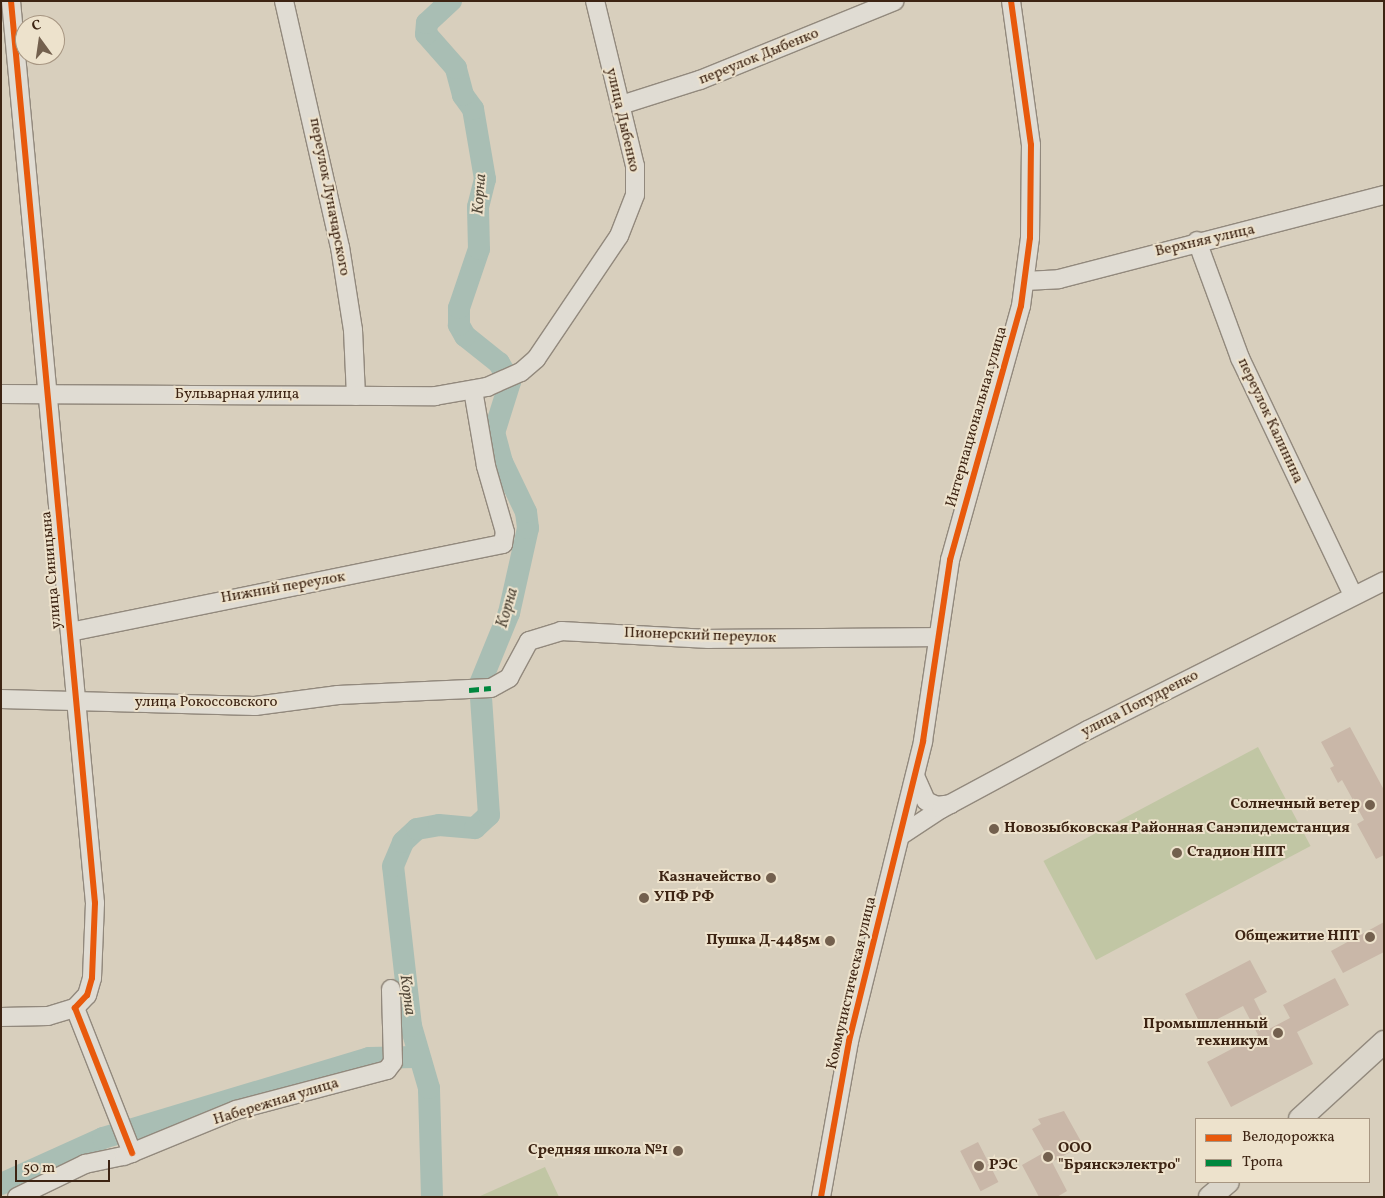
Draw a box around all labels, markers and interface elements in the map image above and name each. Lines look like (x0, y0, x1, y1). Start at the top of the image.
north arrow (15, 15, 65, 65)
text: С (30, 16, 43, 36)
street label: переулок Дыбенко (696, 25, 822, 89)
street label: улица Дыбенко (601, 66, 643, 174)
street label: переулок Луначарского (305, 116, 353, 278)
water label: Корна (469, 173, 491, 215)
street label: Верхняя улица (1153, 221, 1257, 261)
street label: Интернациональная улица (942, 324, 1012, 510)
street label: переулок Калинина (1233, 356, 1307, 486)
street label: Бульварная улица (175, 386, 299, 404)
street label: улица Синицына (38, 510, 66, 630)
street label: Нижний переулок (219, 568, 347, 608)
water label: Корна (493, 586, 523, 630)
street label: Пионерский переулок (624, 624, 776, 648)
street label: улица Попудренко (1078, 667, 1202, 741)
street label: улица Рокоссовского (135, 694, 277, 712)
place label: Солнечный ветер (1230, 796, 1360, 814)
marker: Солнечный ветер (1364, 799, 1376, 811)
place label: Новозыбковская Районная Санэпидемстанция (1004, 820, 1350, 838)
marker: Новозыбковская Районная Санэпидемстанция (988, 823, 1000, 835)
place label: Стадион НПТ (1187, 844, 1285, 862)
marker: Стадион НПТ (1171, 847, 1183, 859)
place label: Казначейство (659, 869, 761, 887)
marker: Казначейство (765, 872, 777, 884)
place label: УПФ РФ (654, 889, 714, 907)
marker: УПФ РФ (638, 892, 650, 904)
street label: Коммунистическая улица (823, 895, 881, 1071)
place label: Общежитие НПТ (1235, 928, 1360, 946)
marker: Общежитие НПТ (1364, 931, 1376, 943)
place label: Пушка Д-4485м (706, 932, 820, 950)
marker: Пушка Д-4485м (824, 935, 836, 947)
water label: Корна (395, 973, 419, 1017)
place label: Промышленный техникум (1143, 1015, 1268, 1050)
marker: Промышленный техникум (1272, 1027, 1284, 1039)
street label: Набережная улица (211, 1074, 341, 1130)
legend (1195, 1118, 1370, 1183)
text: Велодорожка (1242, 1127, 1335, 1148)
place label: ООО "Брянскэлектро" (1058, 1139, 1181, 1174)
place label: Средняя школа №1 (528, 1142, 668, 1160)
marker: Средняя школа №1 (672, 1145, 684, 1157)
scale bar (18, 1150, 112, 1182)
marker: ООО "Брянскэлектро" (1042, 1151, 1054, 1163)
text: Тропа (1242, 1152, 1283, 1173)
place label: РЭС (989, 1157, 1018, 1175)
text: 50 m (23, 1158, 55, 1179)
marker: РЭС (973, 1160, 985, 1172)

